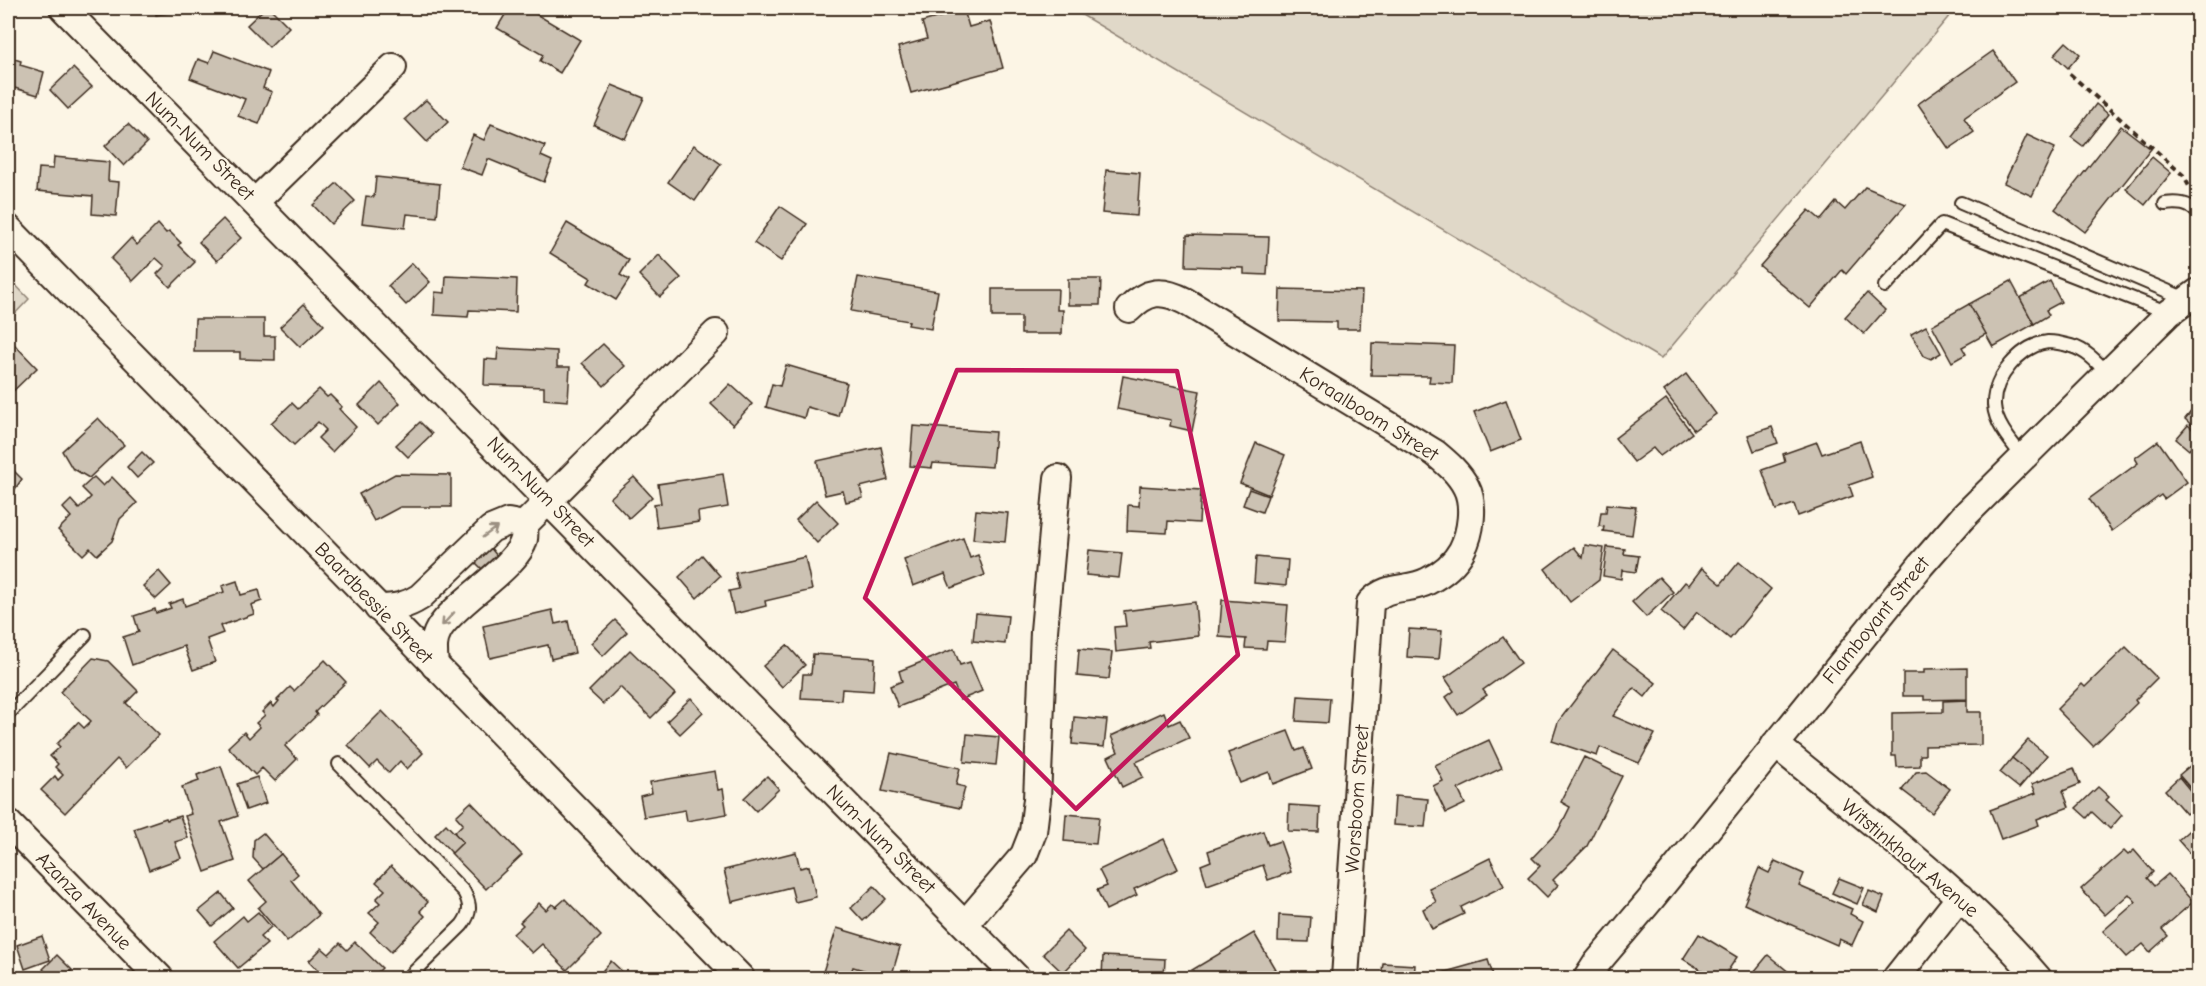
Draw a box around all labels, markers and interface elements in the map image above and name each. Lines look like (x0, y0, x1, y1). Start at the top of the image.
street label: Num-Num Street (141, 87, 260, 206)
street label: Koraalboom Street (1295, 362, 1444, 467)
street label: Num-Num Street (482, 432, 600, 553)
one-way arrow (481, 526, 497, 538)
street label: Baardbessie Street (310, 538, 439, 669)
street label: Flamboyant Street (1818, 551, 1935, 688)
one-way arrow (441, 611, 456, 626)
street label: Worsboom Street (1340, 723, 1374, 874)
street label: Num-Num Street (822, 780, 941, 899)
street label: Witstinkhout Avenue (1837, 794, 1983, 922)
street label: Azanza Avenue (31, 847, 137, 955)

